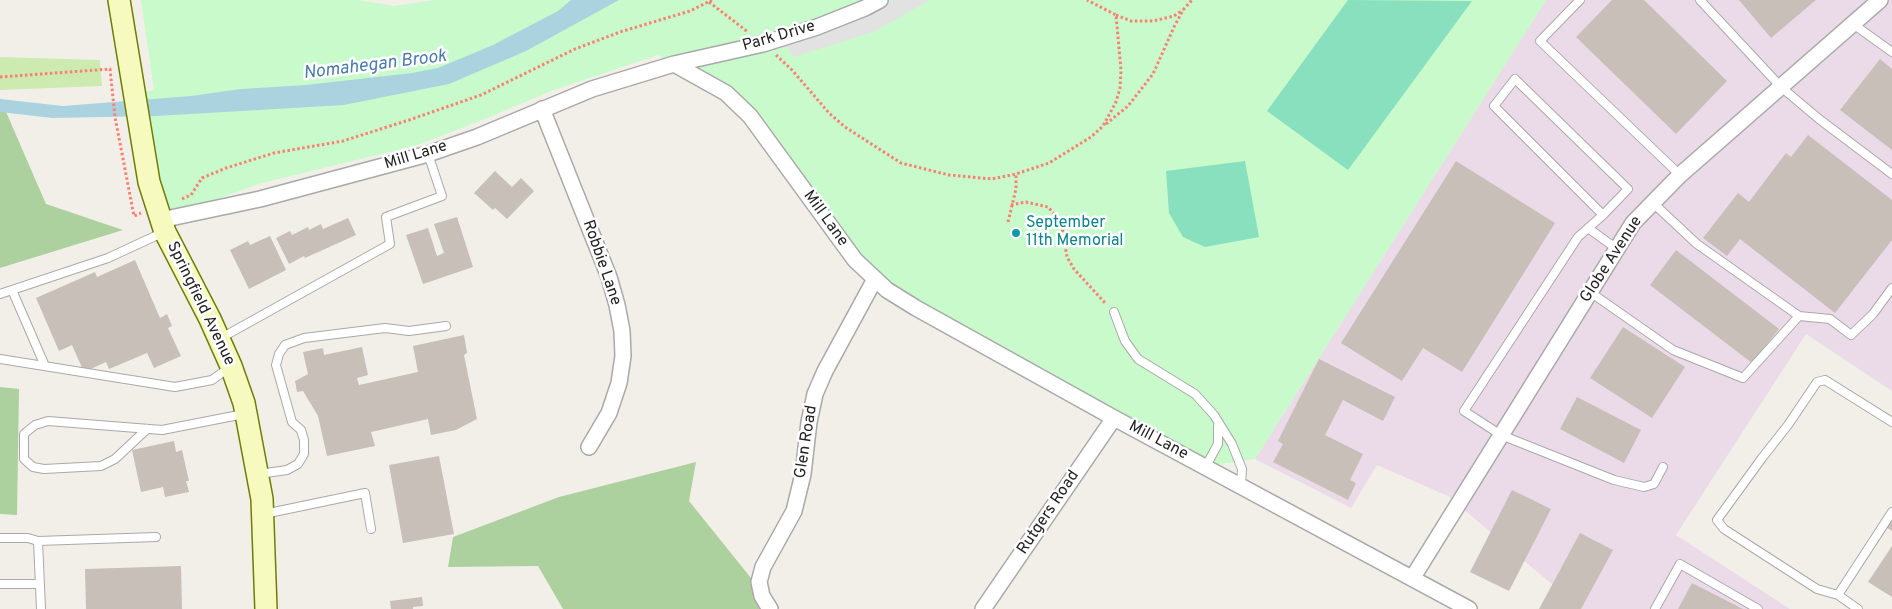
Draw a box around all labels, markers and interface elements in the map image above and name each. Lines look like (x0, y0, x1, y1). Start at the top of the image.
street label: Park Drive (740, 17, 818, 57)
water label: Nomahegan Brook (302, 47, 448, 85)
street label: Mill Lane (382, 137, 450, 175)
street label: Mill Lane (798, 187, 852, 251)
street label: Globe Avenue (1577, 213, 1647, 307)
place label: September 11th Memorial (1026, 214, 1124, 252)
street label: Robbie Lane (577, 218, 625, 308)
marker: September 11th Memorial (1010, 227, 1022, 239)
street label: Springfield Avenue (162, 239, 238, 369)
street label: Glen Road (792, 404, 822, 480)
street label: Mill Lane (1125, 417, 1191, 465)
street label: Rutgers Road (1014, 467, 1084, 559)

